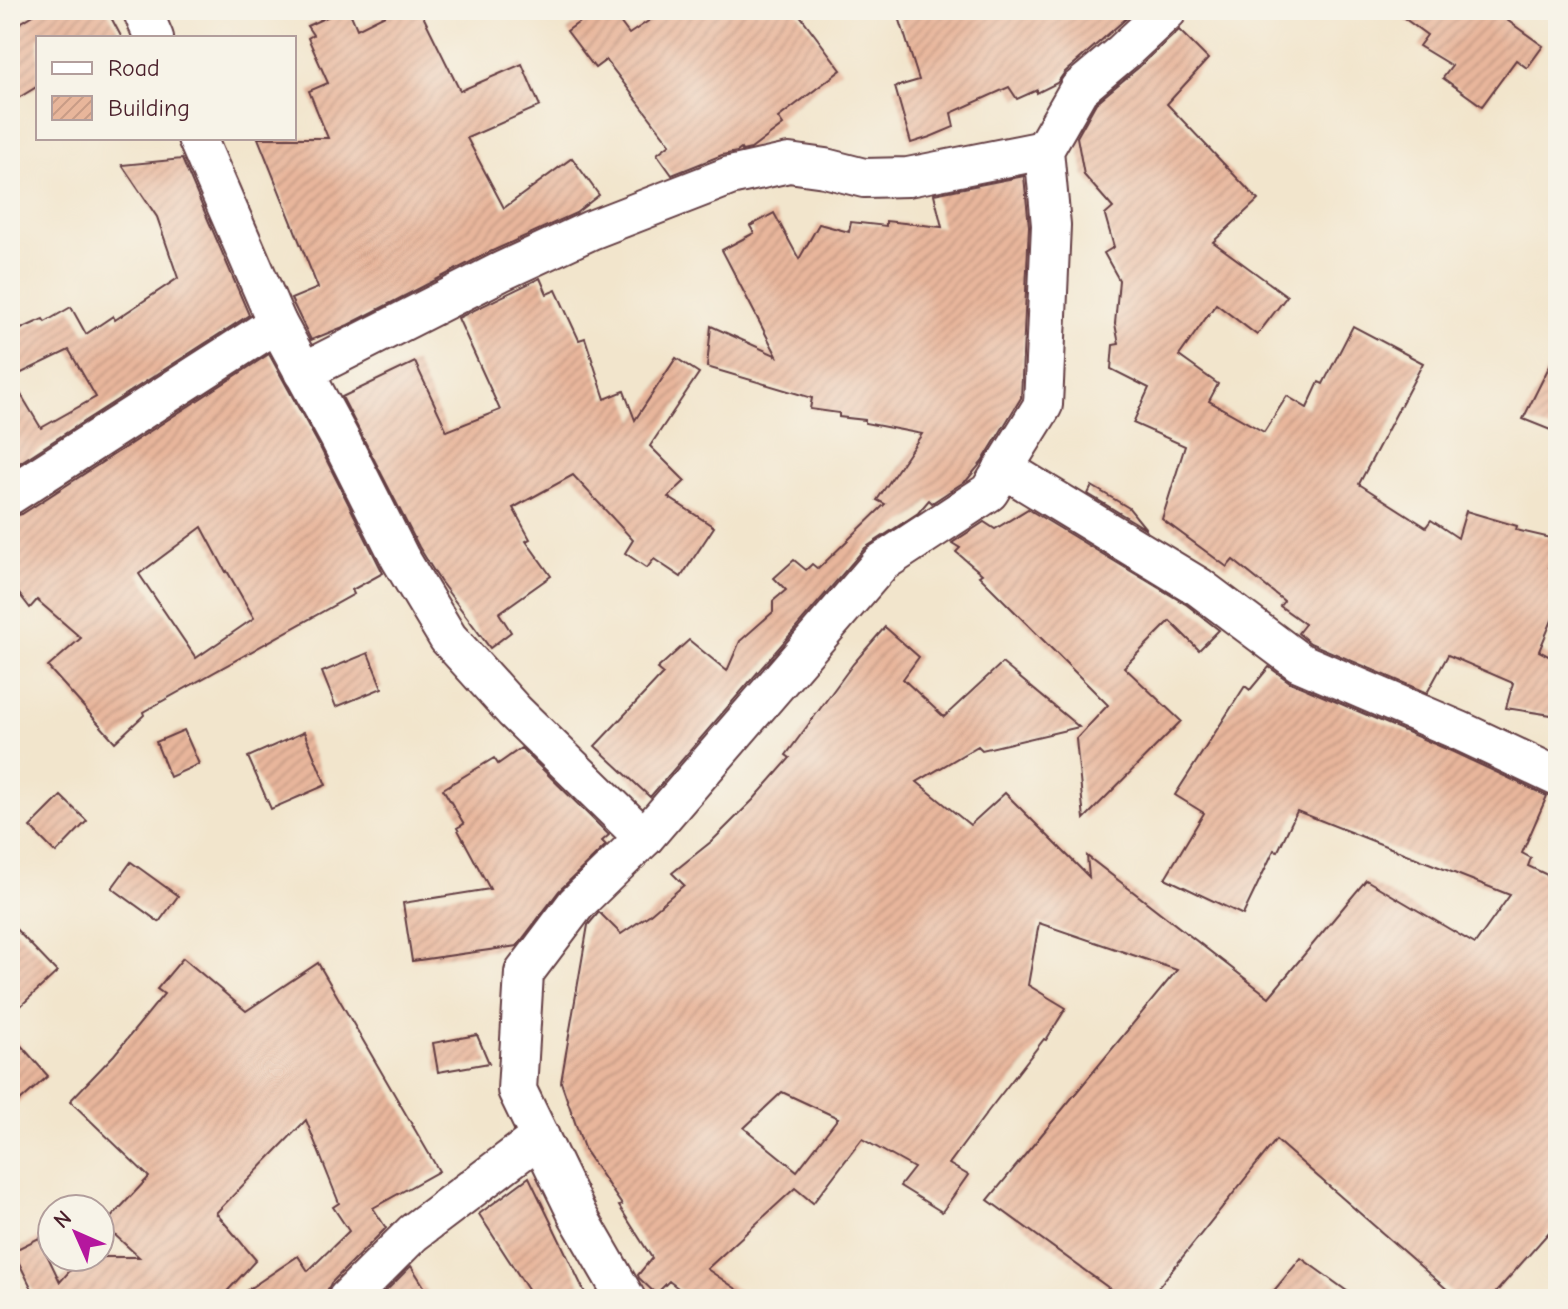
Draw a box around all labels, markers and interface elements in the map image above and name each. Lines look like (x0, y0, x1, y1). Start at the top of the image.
legend (36, 36, 296, 140)
text: Road (108, 54, 160, 82)
text: Building (108, 94, 190, 122)
north arrow (36, 1193, 116, 1273)
text: N (48, 1205, 77, 1234)

